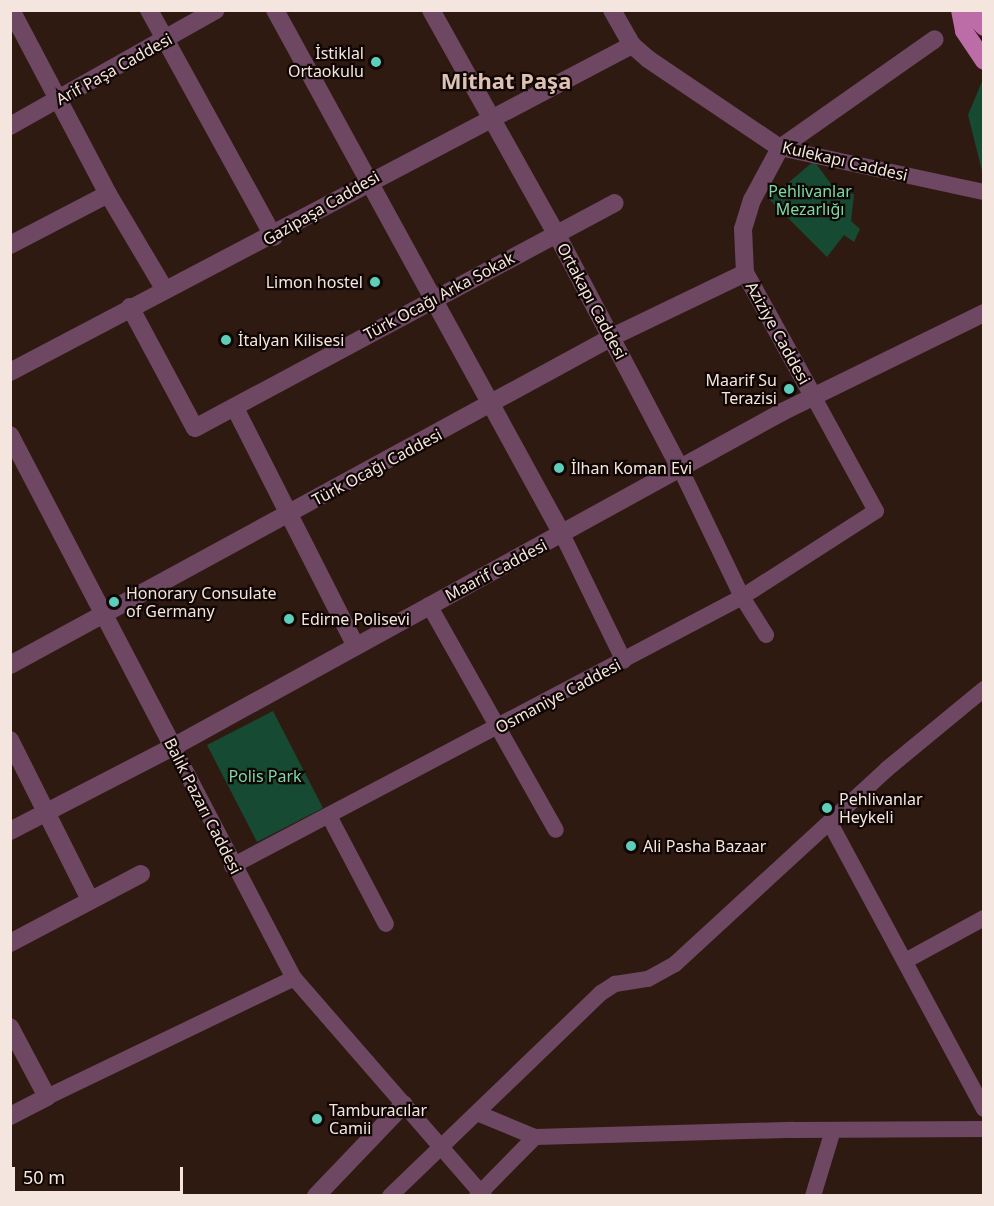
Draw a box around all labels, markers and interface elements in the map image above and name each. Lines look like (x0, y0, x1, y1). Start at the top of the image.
street label: Arif Paşa Caddesi (53, 29, 175, 109)
place label: İstiklal Ortaokulu (288, 43, 364, 81)
marker: İstiklal Ortaokulu (369, 55, 383, 69)
district label: Mithat Paşa (441, 68, 571, 94)
street label: Kulekapı Caddesi (780, 137, 910, 185)
street label: Gazipaşa Caddesi (259, 167, 383, 249)
park label: Pehlivanlar Mezarlığı (768, 181, 852, 219)
street label: Ortakapı Caddesi (553, 240, 631, 362)
street label: Türk Ocağı Arka Sokak (360, 248, 518, 344)
place label: Limon hostel (266, 272, 363, 292)
marker: Limon hostel (368, 275, 382, 289)
street label: Aziziye Caddesi (742, 278, 814, 388)
place label: İtalyan Kilisesi (238, 330, 344, 350)
marker: İtalyan Kilisesi (219, 333, 233, 347)
place label: Maarif Su Terazisi (705, 370, 777, 408)
marker: Maarif Su Terazisi (782, 382, 796, 396)
street label: Türk Ocağı Caddesi (309, 425, 445, 509)
place label: İlhan Koman Evi (571, 458, 692, 478)
marker: İlhan Koman Evi (552, 461, 566, 475)
street label: Maarif Caddesi (442, 535, 550, 605)
place label: Honorary Consulate of Germany (126, 583, 276, 621)
marker: Honorary Consulate of Germany (107, 595, 121, 609)
place label: Edirne Polisevi (301, 609, 410, 629)
marker: Edirne Polisevi (282, 612, 296, 626)
street label: Osmaniye Caddesi (492, 655, 624, 737)
street label: Balık Pazarı Caddesi (160, 735, 246, 877)
park label: Polis Park (228, 766, 302, 786)
place label: Pehlivanlar Heykeli (839, 789, 923, 827)
marker: Pehlivanlar Heykeli (820, 801, 834, 815)
place label: Ali Pasha Bazaar (643, 836, 766, 856)
marker: Ali Pasha Bazaar (624, 839, 638, 853)
place label: Tamburacılar Camii (329, 1100, 427, 1138)
marker: Tamburacılar Camii (310, 1112, 324, 1126)
scale bar (15, 1155, 186, 1193)
text: 50 m (23, 1165, 65, 1189)

